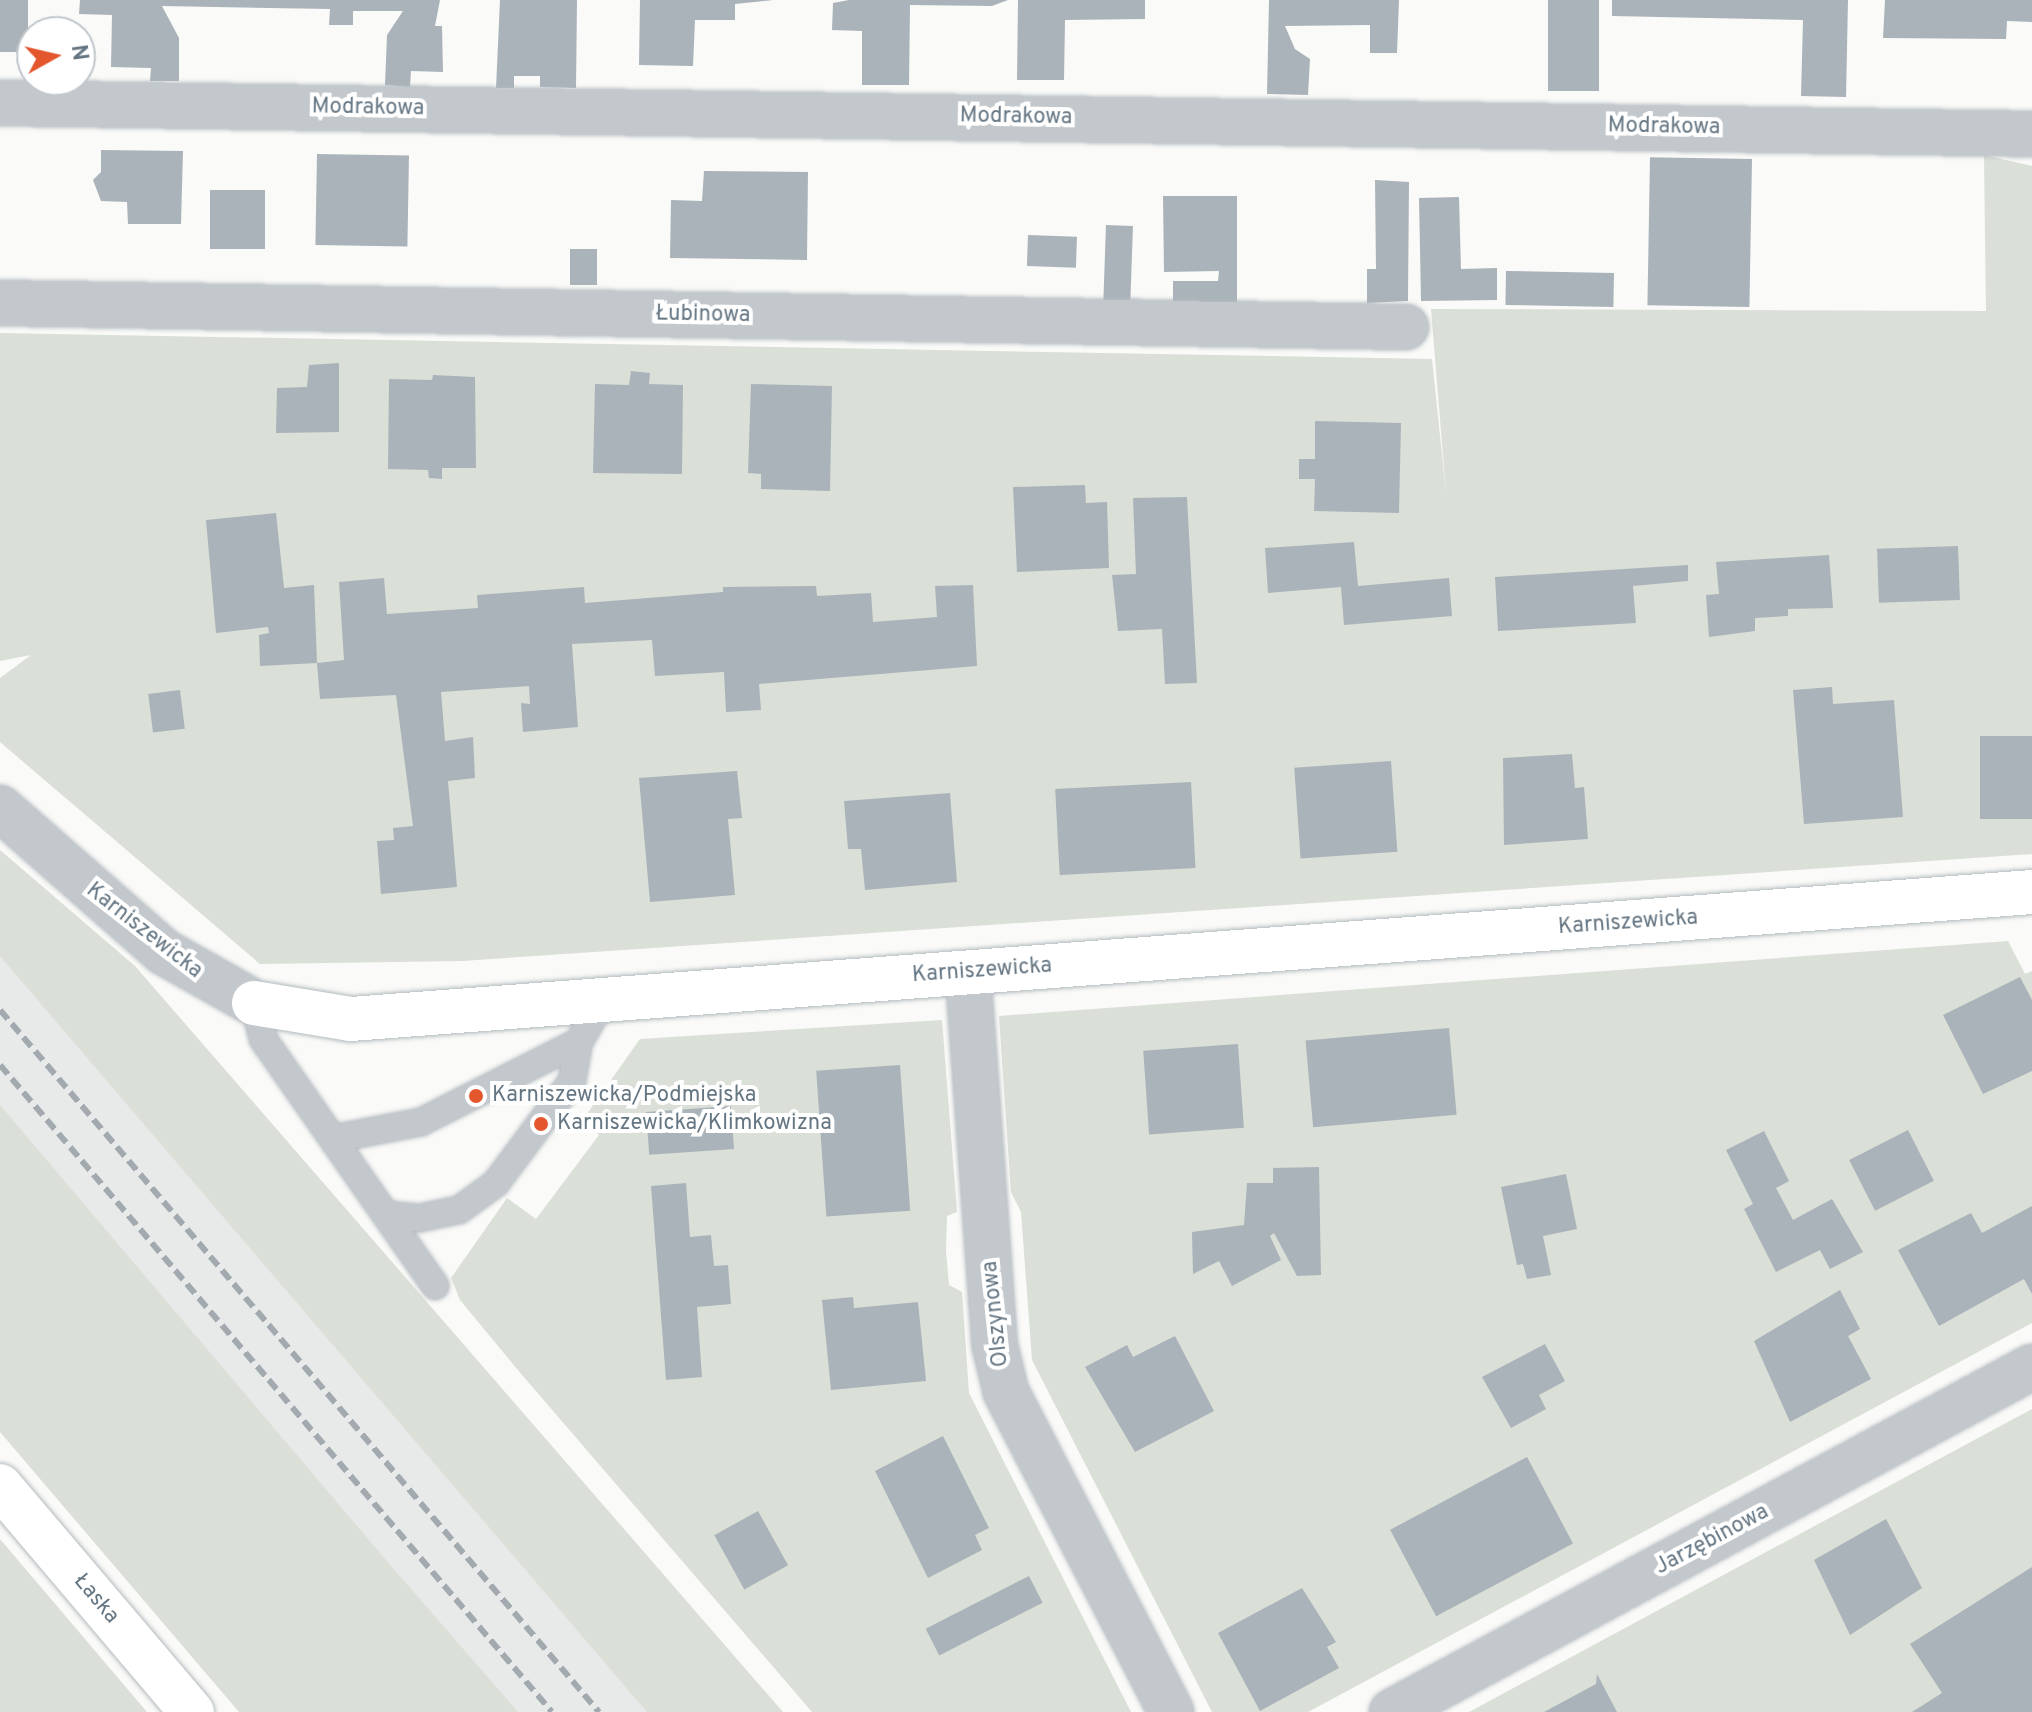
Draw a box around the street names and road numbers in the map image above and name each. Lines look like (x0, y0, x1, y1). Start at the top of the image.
street label: Modrakowa (311, 94, 425, 122)
street label: Modrakowa (959, 103, 1073, 131)
street label: Modrakowa (1607, 113, 1721, 141)
street label: Łubinowa (656, 301, 750, 329)
street label: Karniszewicka (81, 877, 207, 985)
street label: Karniszewicka (1557, 905, 1699, 941)
street label: Karniszewicka (911, 953, 1053, 989)
street label: Olszynowa (977, 1260, 1015, 1368)
street label: Jarzębinowa (1651, 1499, 1773, 1581)
street label: Łaska (68, 1569, 124, 1629)

